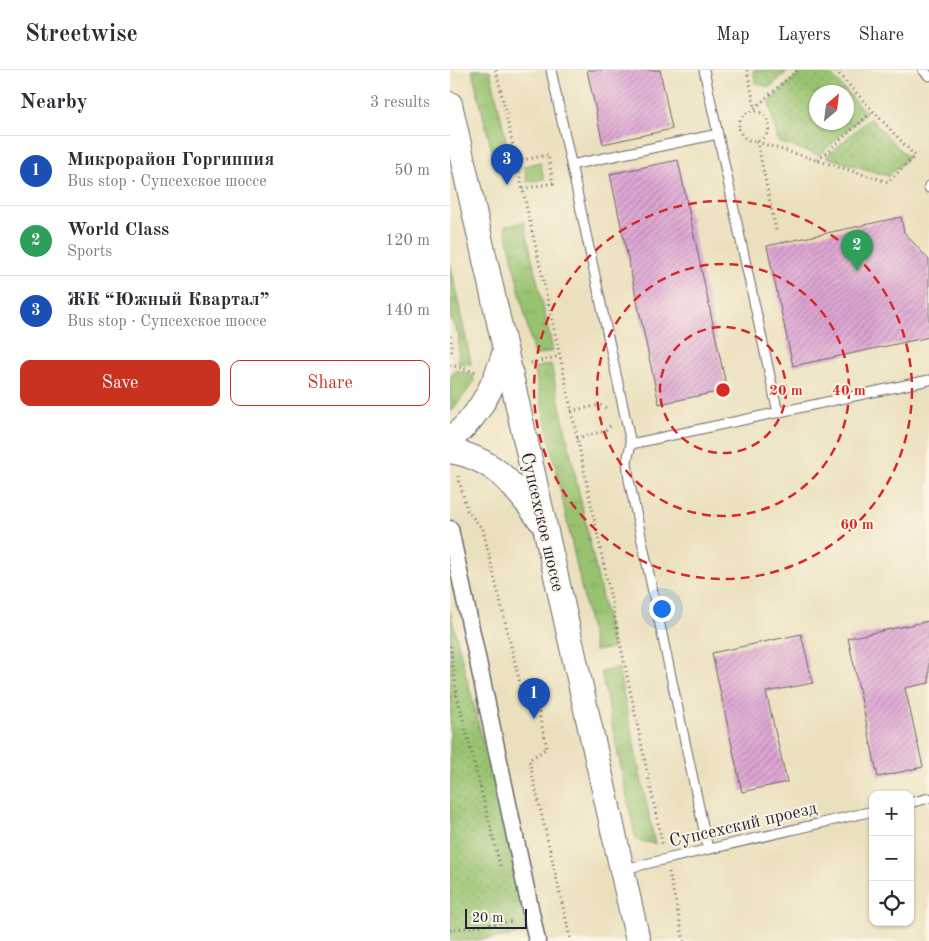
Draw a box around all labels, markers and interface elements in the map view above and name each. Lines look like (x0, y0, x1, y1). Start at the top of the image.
text: Streetwise (25, 23, 138, 47)
text: Map (716, 26, 750, 44)
text: Layers (778, 26, 830, 44)
text: Share (858, 26, 904, 44)
north arrow (809, 85, 854, 130)
text: Nearby (20, 92, 88, 113)
text: 3 results (370, 95, 430, 111)
pin: 3 (491, 144, 523, 185)
text: Микрорайон Горгиппия (67, 151, 274, 170)
text: 1 (31, 163, 41, 179)
text: 50 m (394, 163, 430, 179)
text: Bus stop · Супсехское шоссе (67, 174, 267, 190)
text: World Class (67, 221, 169, 240)
pin: 2 (841, 230, 873, 271)
text: 2 (31, 233, 41, 249)
text: 120 m (385, 233, 430, 249)
text: Sports (67, 244, 112, 260)
text: ЖК “Южный Квартал” (67, 291, 269, 310)
text: 3 (31, 303, 41, 319)
text: 140 m (385, 303, 430, 319)
text: Bus stop · Супсехское шоссе (67, 314, 267, 330)
button: Save (20, 360, 220, 406)
button: Share (230, 360, 430, 406)
centre of rings (714, 381, 732, 399)
text: 20 m (769, 384, 803, 399)
text: 40 m (832, 384, 866, 399)
street label: Супсехское шоссе (517, 451, 567, 594)
text: 60 m (840, 518, 874, 533)
your location (649, 596, 675, 622)
pin: 1 (518, 678, 550, 719)
map controls (869, 791, 914, 926)
button: + (869, 791, 914, 836)
street label: Супсехский проезд (668, 799, 819, 851)
button: − (869, 836, 914, 881)
button: locate (869, 881, 914, 926)
scale bar (465, 906, 528, 929)
text: 20 m (472, 911, 503, 925)

